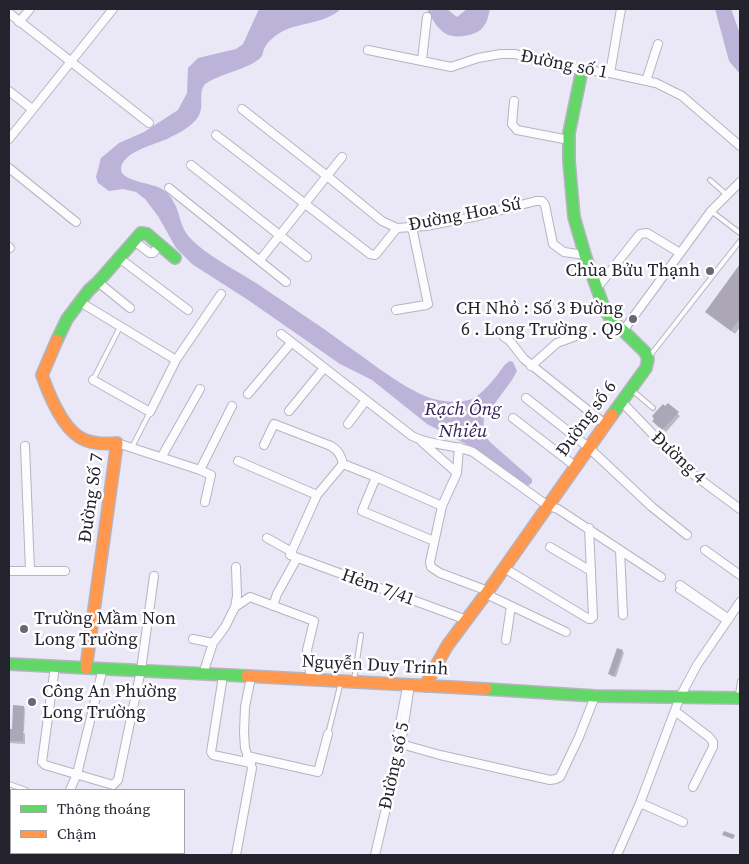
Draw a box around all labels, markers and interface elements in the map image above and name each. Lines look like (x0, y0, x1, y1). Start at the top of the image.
street label: Đường số 1 (519, 46, 609, 84)
street label: Đường Hoa Sứ (407, 194, 523, 236)
place label: Chùa Bửu Thạnh (565, 260, 700, 282)
marker: Chùa Bửu Thạnh (704, 265, 716, 277)
place label: CH Nhỏ : Số 3 Đường 6 . Long Trường . Q9 (456, 298, 623, 340)
marker: CH Nhỏ : Số 3 Đường 6 . Long Trường . Q9 (627, 313, 639, 325)
street label: Đường số 6 (552, 377, 622, 461)
water label: Rạch Ông Nhiêu (425, 399, 501, 443)
street label: Đường 4 (646, 427, 710, 489)
street label: Đường Số 7 (75, 452, 109, 544)
street label: Hẻm 7/41 (338, 565, 418, 611)
place label: Trường Mầm Non Long Trường (34, 608, 176, 650)
marker: Trường Mầm Non Long Trường (18, 623, 30, 635)
street label: Nguyễn Duy Trinh (301, 651, 449, 681)
place label: Công An Phường Long Trường (42, 681, 177, 724)
marker: Công An Phường Long Trường (26, 696, 38, 708)
street label: Đường số 5 (375, 720, 415, 812)
legend (10, 789, 185, 854)
text: Thông thoáng (57, 798, 150, 819)
text: Chậm (57, 823, 97, 844)

